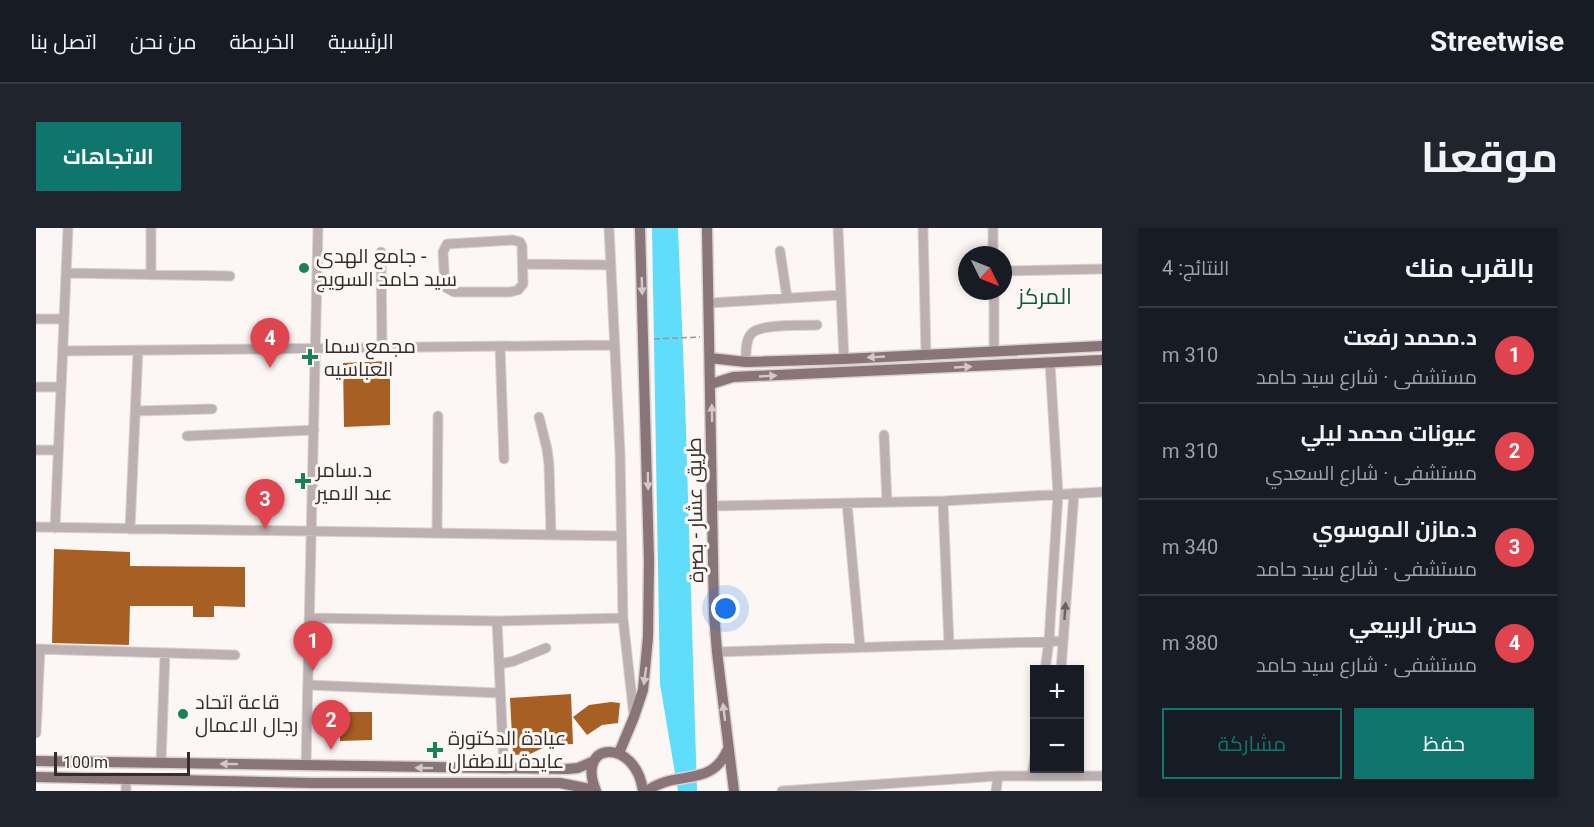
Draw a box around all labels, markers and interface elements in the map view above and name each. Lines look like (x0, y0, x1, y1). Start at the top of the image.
text: Streetwise (1430, 25, 1564, 58)
text: اتصل بنا (30, 30, 97, 54)
text: من نحن (130, 30, 196, 54)
text: الخريطة (229, 30, 295, 54)
text: الرئيسية (328, 30, 394, 54)
button: الاتجاهات (36, 122, 181, 191)
text: موقعنا (1421, 133, 1558, 182)
place label: جامع الهدى - سيد حامد السويج (316, 244, 457, 293)
north arrow (958, 246, 1012, 300)
text: بالقرب منك (1405, 253, 1534, 283)
text: النتائج: 4 (1162, 256, 1230, 280)
marker: جامع الهدى - سيد حامد السويج (297, 261, 311, 275)
one-way arrow (638, 277, 647, 296)
district label: المركز (1016, 284, 1072, 309)
pin: 4 (250, 318, 290, 368)
text: د.محمد رفعت (1343, 325, 1477, 350)
place label: مجمع سما العباسيه (324, 334, 416, 381)
text: 310 m (1162, 343, 1218, 367)
text: 1 (1509, 343, 1520, 367)
marker: مجمع سما العباسيه (301, 348, 319, 366)
one-way arrow (866, 353, 885, 362)
one-way arrow (954, 362, 973, 372)
text: مستشفى · شارع سيد حامد (1256, 365, 1477, 389)
one-way arrow (759, 371, 778, 380)
one-way arrow (707, 403, 716, 422)
text: عيونات محمد ليلي (1301, 421, 1477, 446)
street label: طريق عشار - بصرة (682, 437, 709, 583)
text: 310 m (1162, 439, 1218, 463)
text: 2 (1509, 439, 1520, 463)
place label: د.سامر عبد الامير (315, 458, 392, 505)
text: مستشفى · شارع السعدي (1265, 461, 1477, 485)
marker: د.سامر عبد الامير (294, 472, 312, 490)
one-way arrow (643, 472, 652, 491)
pin: 3 (246, 480, 284, 529)
text: د.مازن الموسوي (1312, 517, 1477, 542)
text: 340 m (1162, 535, 1218, 559)
text: 3 (1509, 535, 1520, 559)
text: مستشفى · شارع سيد حامد (1256, 557, 1477, 581)
your location (711, 594, 740, 623)
one-way arrow (1061, 602, 1070, 621)
text: حسن الربيعي (1349, 613, 1477, 638)
pin: 1 (294, 622, 332, 671)
text: 380 m (1162, 631, 1218, 655)
text: 4 (1509, 631, 1520, 655)
text: مستشفى · شارع سيد حامد (1256, 653, 1477, 677)
map controls (1030, 665, 1084, 773)
button: + (1030, 665, 1084, 719)
one-way arrow (640, 667, 649, 686)
place label: قاعة اتحاد رجال الاعمال (195, 690, 298, 738)
pin: 2 (312, 700, 350, 750)
one-way arrow (719, 703, 729, 722)
marker: قاعة اتحاد رجال الاعمال (176, 707, 190, 721)
button: مشاركة (1162, 708, 1342, 779)
button: حفظ (1354, 708, 1534, 779)
button: − (1030, 719, 1084, 773)
place label: عيادة الدكتورة عايدة للاطفال (448, 726, 566, 774)
marker: عيادة الدكتورة عايدة للاطفال (426, 741, 444, 759)
scale bar (54, 749, 190, 776)
text: 100 m (63, 753, 108, 772)
one-way arrow (220, 759, 239, 769)
one-way arrow (415, 763, 434, 772)

